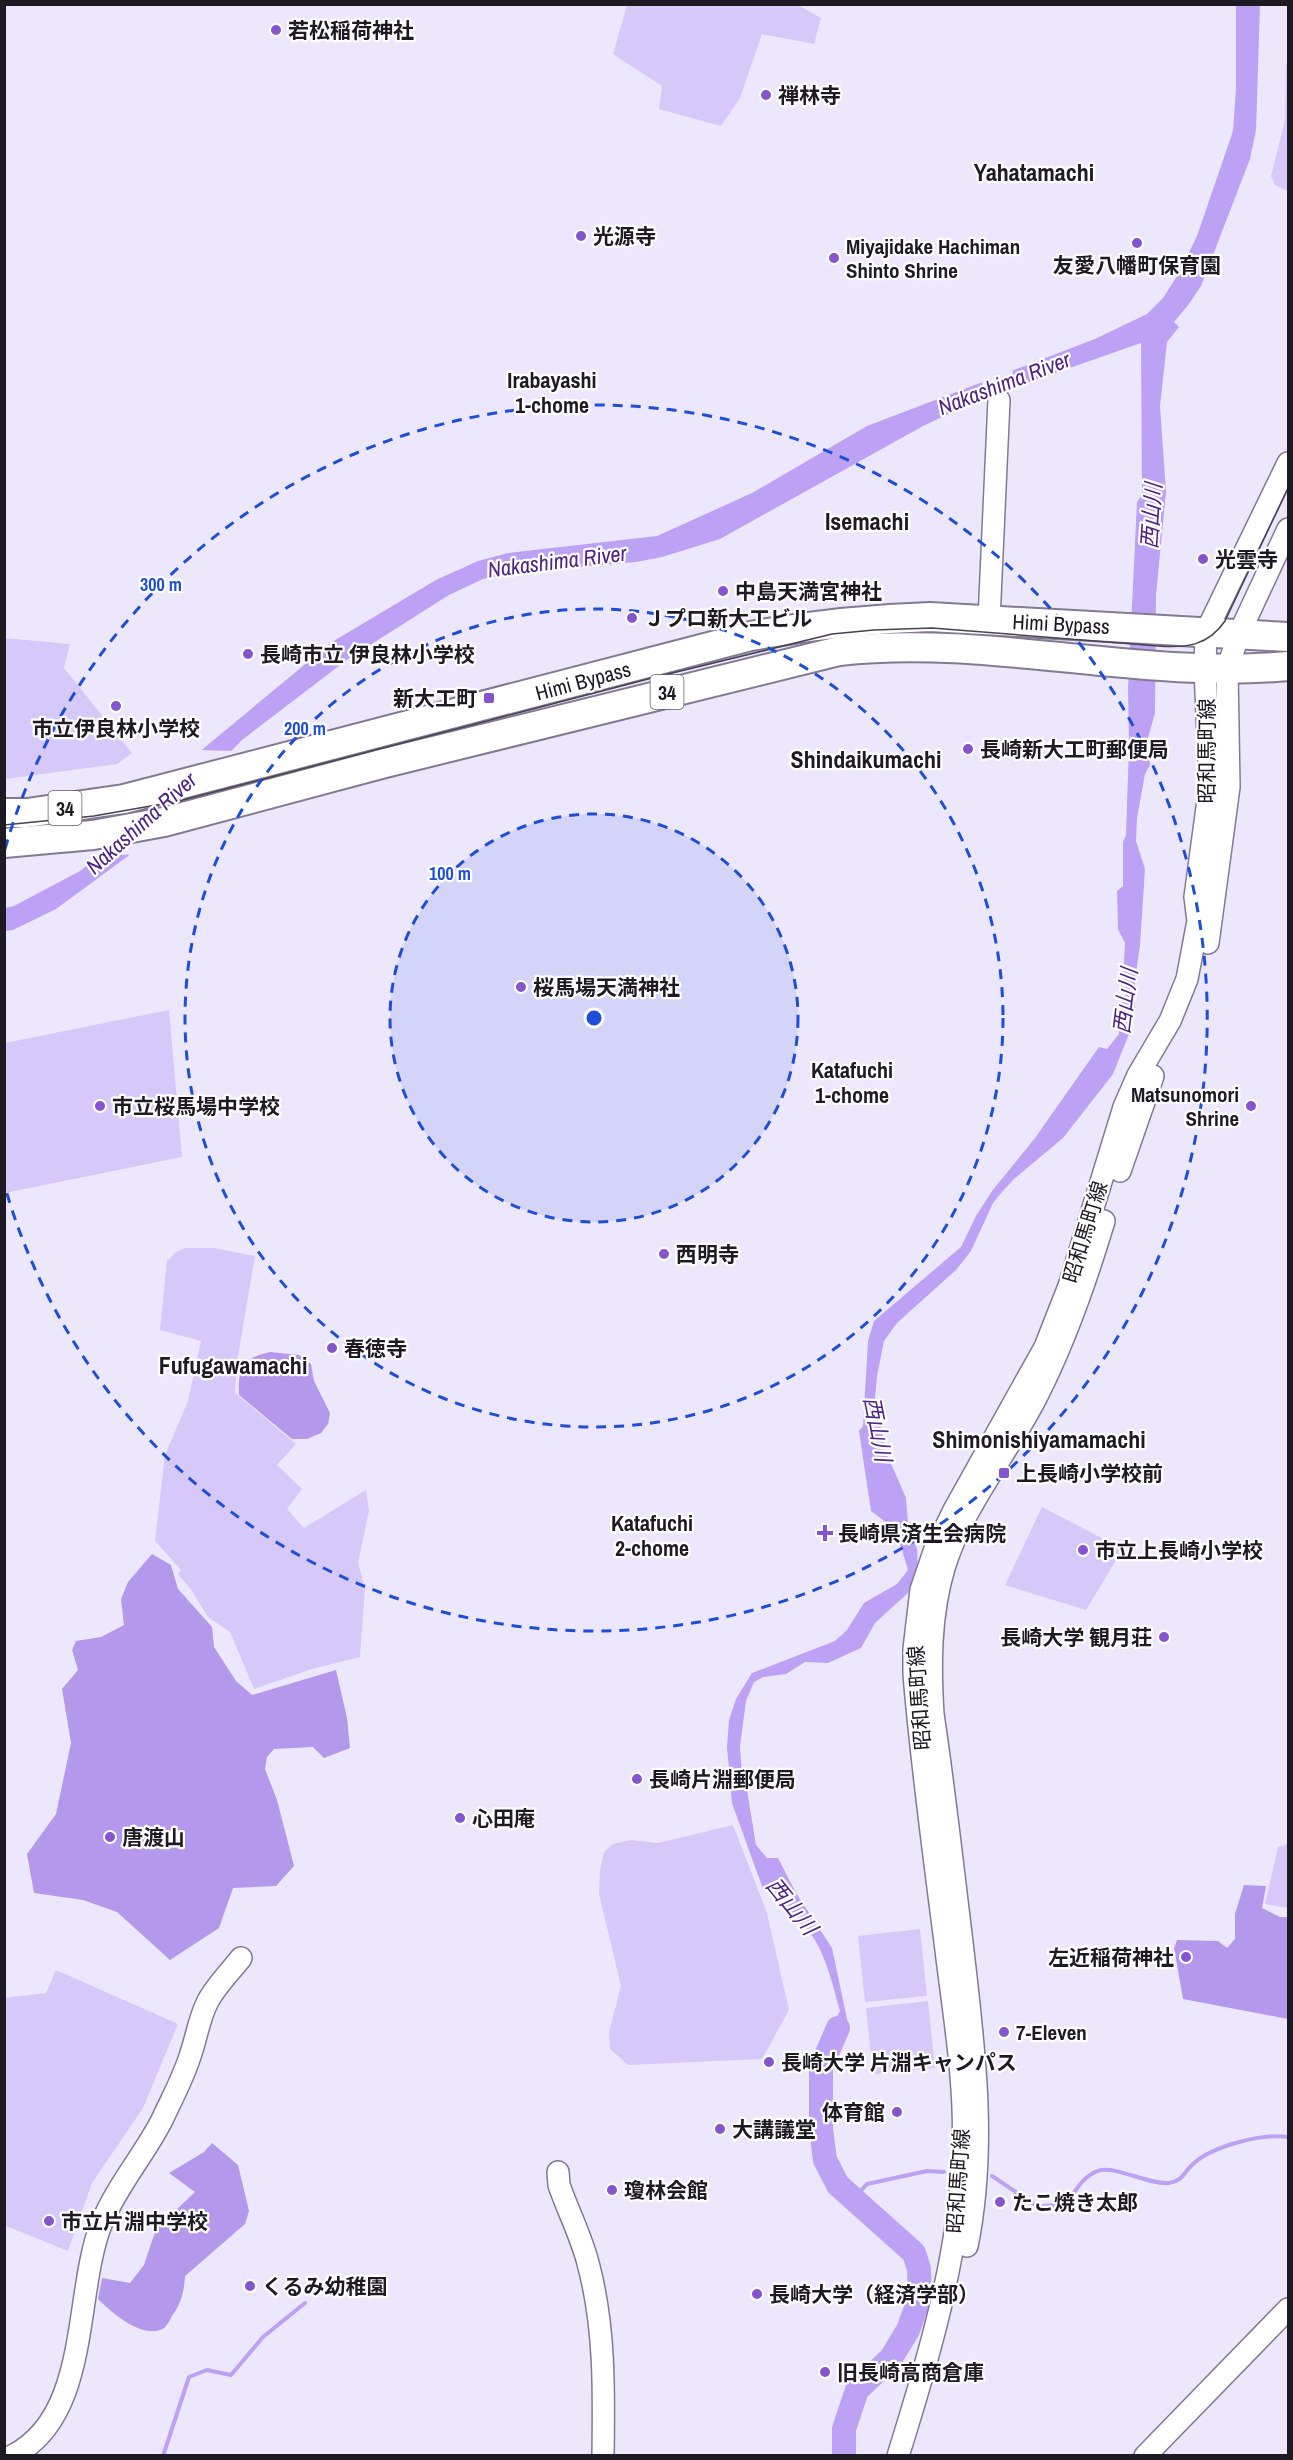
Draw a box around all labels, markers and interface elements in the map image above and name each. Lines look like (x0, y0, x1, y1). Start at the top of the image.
place label: 若松稲荷神社 (288, 16, 414, 45)
marker: 若松稲荷神社 (269, 23, 283, 37)
place label: 禅林寺 (778, 81, 841, 110)
marker: 禅林寺 (759, 88, 773, 102)
district label: Yahatamachi (974, 156, 1094, 188)
place label: 光源寺 (593, 222, 656, 251)
marker: 光源寺 (574, 229, 588, 243)
place label: Miyajidake Hachiman Shinto Shrine (846, 232, 1020, 285)
marker: 友愛八幡町保育園 (1130, 236, 1144, 250)
marker: Miyajidake Hachiman Shinto Shrine (827, 251, 841, 265)
place label: 友愛八幡町保育園 (1053, 251, 1221, 280)
water label: Nakashima River (934, 344, 1075, 422)
district label: Irabayashi 1-chome (507, 365, 597, 420)
water label: 西山川 (1134, 480, 1168, 550)
district label: Isemachi (825, 505, 909, 537)
water label: Nakashima River (486, 538, 629, 584)
place label: 光雲寺 (1215, 545, 1278, 574)
marker: 光雲寺 (1196, 552, 1210, 566)
text: 300 m (140, 572, 182, 597)
place label: 中島天満宮神社 (735, 577, 882, 606)
marker: 中島天満宮神社 (716, 584, 730, 598)
place label: Ｊプロ新大工ビル (644, 604, 812, 633)
street label: Himi Bypass (1012, 607, 1110, 641)
marker: Ｊプロ新大工ビル (625, 611, 639, 625)
place label: 長崎市立 伊良林小学校 (260, 640, 475, 669)
marker: 長崎市立 伊良林小学校 (241, 647, 255, 661)
street label: Himi Bypass (532, 654, 634, 708)
road number: 34 (650, 675, 684, 709)
place label: 新大工町 (393, 684, 477, 713)
marker: 新大工町 (482, 691, 496, 705)
marker: 市立伊良林小学校 (109, 699, 123, 713)
street label: 昭和馬町線 (1192, 699, 1221, 804)
place label: 市立伊良林小学校 (32, 714, 200, 743)
text: 200 m (284, 716, 326, 741)
place label: 長崎新大工町郵便局 (980, 735, 1169, 764)
marker: 長崎新大工町郵便局 (961, 742, 975, 756)
district label: Shindaikumachi (791, 743, 941, 775)
water label: Nakashima River (79, 765, 204, 881)
road number: 34 (48, 791, 82, 825)
text: 100 m (429, 861, 471, 886)
water label: 西山川 (1106, 964, 1144, 1036)
place label: 桜馬場天満神社 (533, 973, 680, 1002)
marker: 桜馬場天満神社 (514, 980, 528, 994)
centre of rings (584, 1008, 604, 1028)
district label: Katafuchi 1-chome (811, 1055, 893, 1110)
place label: Matsunomori Shrine (1131, 1080, 1239, 1133)
place label: 市立桜馬場中学校 (112, 1092, 280, 1121)
marker: 市立桜馬場中学校 (93, 1099, 107, 1113)
marker: Matsunomori Shrine (1244, 1099, 1258, 1113)
street label: 昭和馬町線 (1056, 1178, 1114, 1286)
place label: 西明寺 (676, 1240, 739, 1269)
marker: 西明寺 (657, 1247, 671, 1261)
place label: 春徳寺 (344, 1334, 407, 1363)
marker: 春徳寺 (325, 1341, 339, 1355)
district label: Fufugawamachi (159, 1349, 307, 1381)
water label: 西山川 (857, 1394, 899, 1466)
district label: Shimonishiyamamachi (932, 1423, 1146, 1455)
place label: 上長崎小学校前 (1016, 1459, 1163, 1488)
marker: 上長崎小学校前 (997, 1466, 1011, 1480)
district label: Katafuchi 2-chome (611, 1508, 693, 1563)
place label: 長崎県済生会病院 (838, 1519, 1006, 1548)
marker: 長崎県済生会病院 (816, 1524, 834, 1542)
place label: 市立上長崎小学校 (1095, 1536, 1263, 1565)
marker: 市立上長崎小学校 (1076, 1543, 1090, 1557)
place label: 長崎大学 観月荘 (1000, 1623, 1152, 1652)
marker: 長崎大学 観月荘 (1157, 1630, 1171, 1644)
street label: 昭和馬町線 (901, 1645, 937, 1751)
place label: 長崎片淵郵便局 (649, 1765, 796, 1794)
marker: 長崎片淵郵便局 (630, 1772, 644, 1786)
place label: 心田庵 (472, 1804, 535, 1833)
marker: 心田庵 (453, 1811, 467, 1825)
place label: 唐渡山 (122, 1823, 185, 1852)
marker: 唐渡山 (103, 1830, 117, 1844)
water label: 西山川 (760, 1871, 826, 1943)
place label: 左近稲荷神社 (1048, 1943, 1174, 1972)
marker: 左近稲荷神社 (1179, 1950, 1193, 1964)
place label: 7-Eleven (1016, 2018, 1087, 2047)
marker: 7-Eleven (997, 2025, 1011, 2039)
place label: 長崎大学 片淵キャンパス (781, 2048, 1017, 2077)
marker: 長崎大学 片淵キャンパス (762, 2055, 776, 2069)
place label: 体育館 (822, 2098, 885, 2127)
marker: 体育館 (890, 2105, 904, 2119)
place label: 大講議堂 (732, 2115, 816, 2144)
marker: 大講議堂 (713, 2122, 727, 2136)
street label: 昭和馬町線 (940, 2128, 976, 2234)
place label: 瓊林会館 (624, 2176, 708, 2205)
marker: 瓊林会館 (605, 2183, 619, 2197)
place label: たこ焼き太郎 (1012, 2188, 1138, 2217)
marker: たこ焼き太郎 (993, 2195, 1007, 2209)
place label: 市立片淵中学校 (61, 2207, 208, 2236)
marker: 市立片淵中学校 (42, 2214, 56, 2228)
place label: くるみ幼稚園 (262, 2272, 388, 2301)
marker: くるみ幼稚園 (243, 2279, 257, 2293)
place label: 長崎大学（経済学部） (769, 2280, 979, 2309)
marker: 長崎大学（経済学部） (750, 2287, 764, 2301)
place label: 旧長崎高商倉庫 (837, 2358, 984, 2387)
marker: 旧長崎高商倉庫 (818, 2365, 832, 2379)

